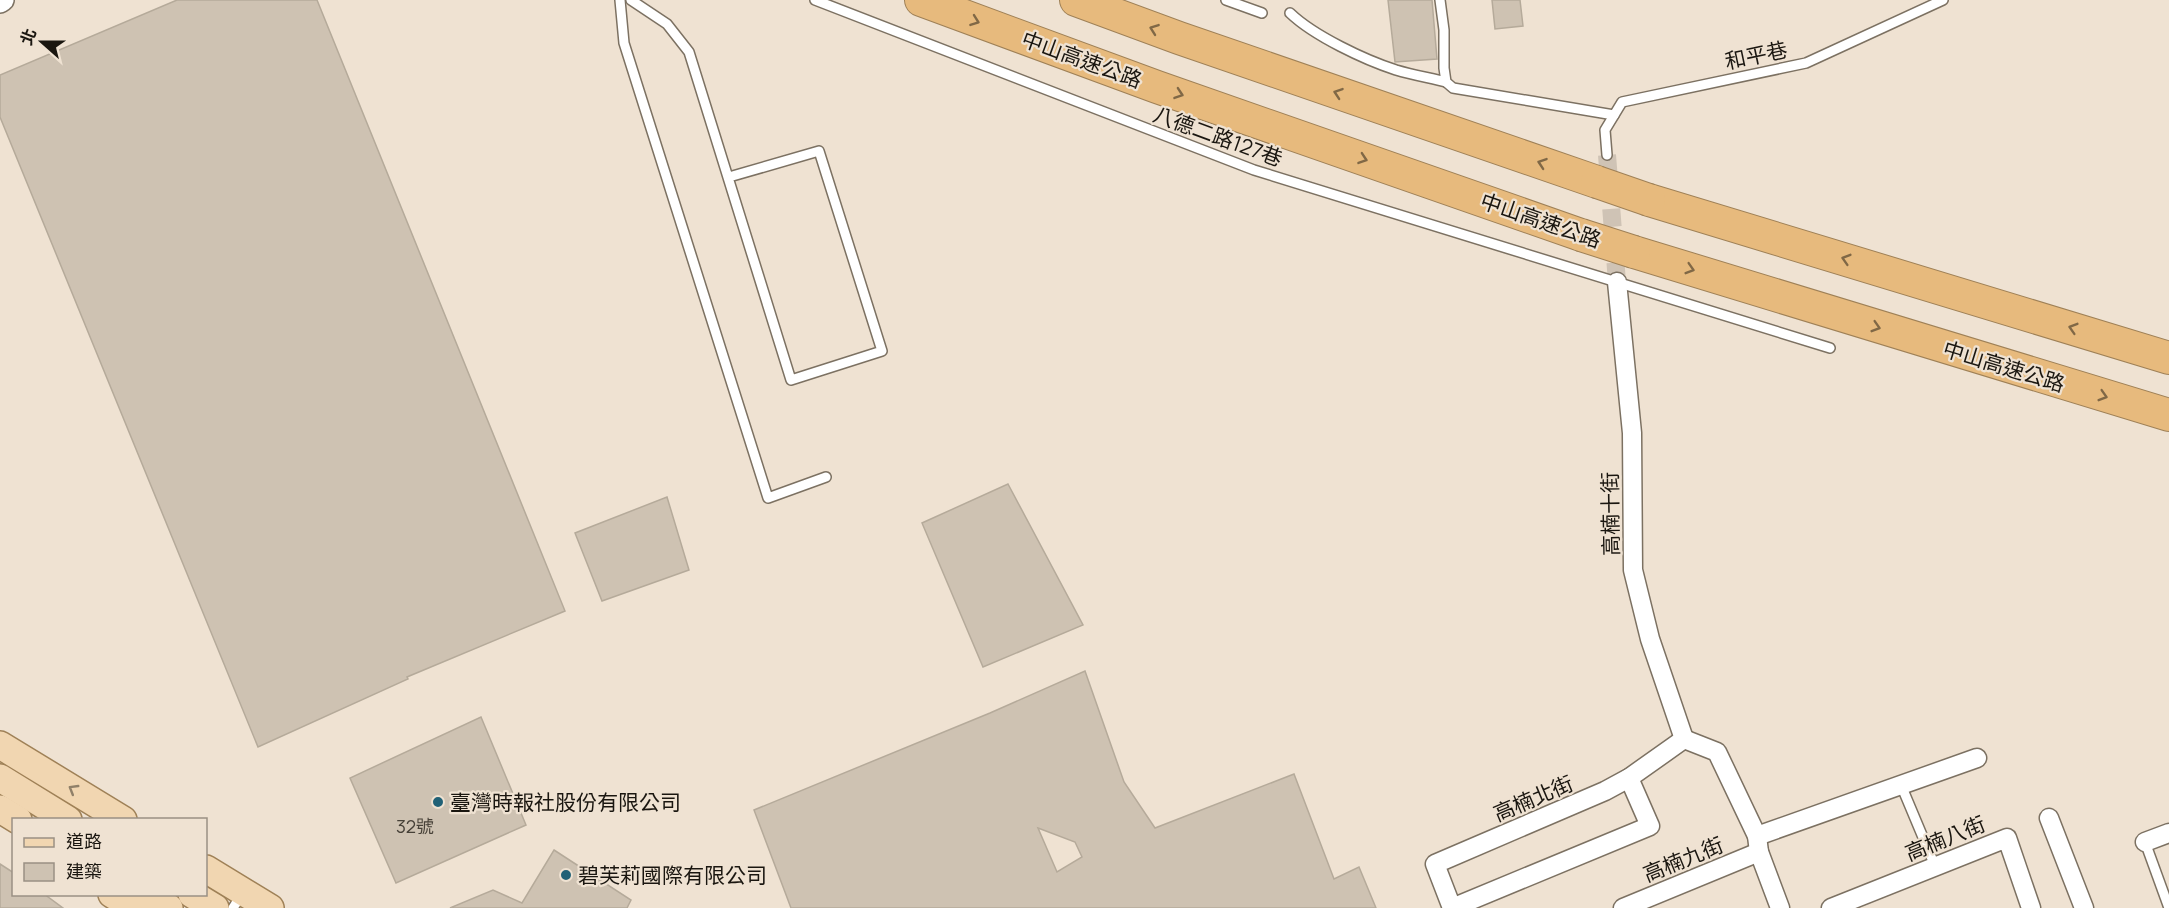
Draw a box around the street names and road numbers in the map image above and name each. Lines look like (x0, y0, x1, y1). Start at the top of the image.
street label: 中山高速公路 (1018, 24, 1146, 94)
street label: 和平巷 (1722, 35, 1790, 75)
street label: 八德二路127巷 (1149, 100, 1287, 172)
street label: 中山高速公路 (1477, 186, 1605, 254)
street label: 中山高速公路 (1940, 334, 2068, 398)
street label: 高楠十街 (1595, 472, 1625, 556)
street label: 高楠北街 (1489, 769, 1577, 827)
street label: 高楠八街 (1901, 809, 1989, 867)
street label: 高楠九街 (1639, 830, 1727, 888)

